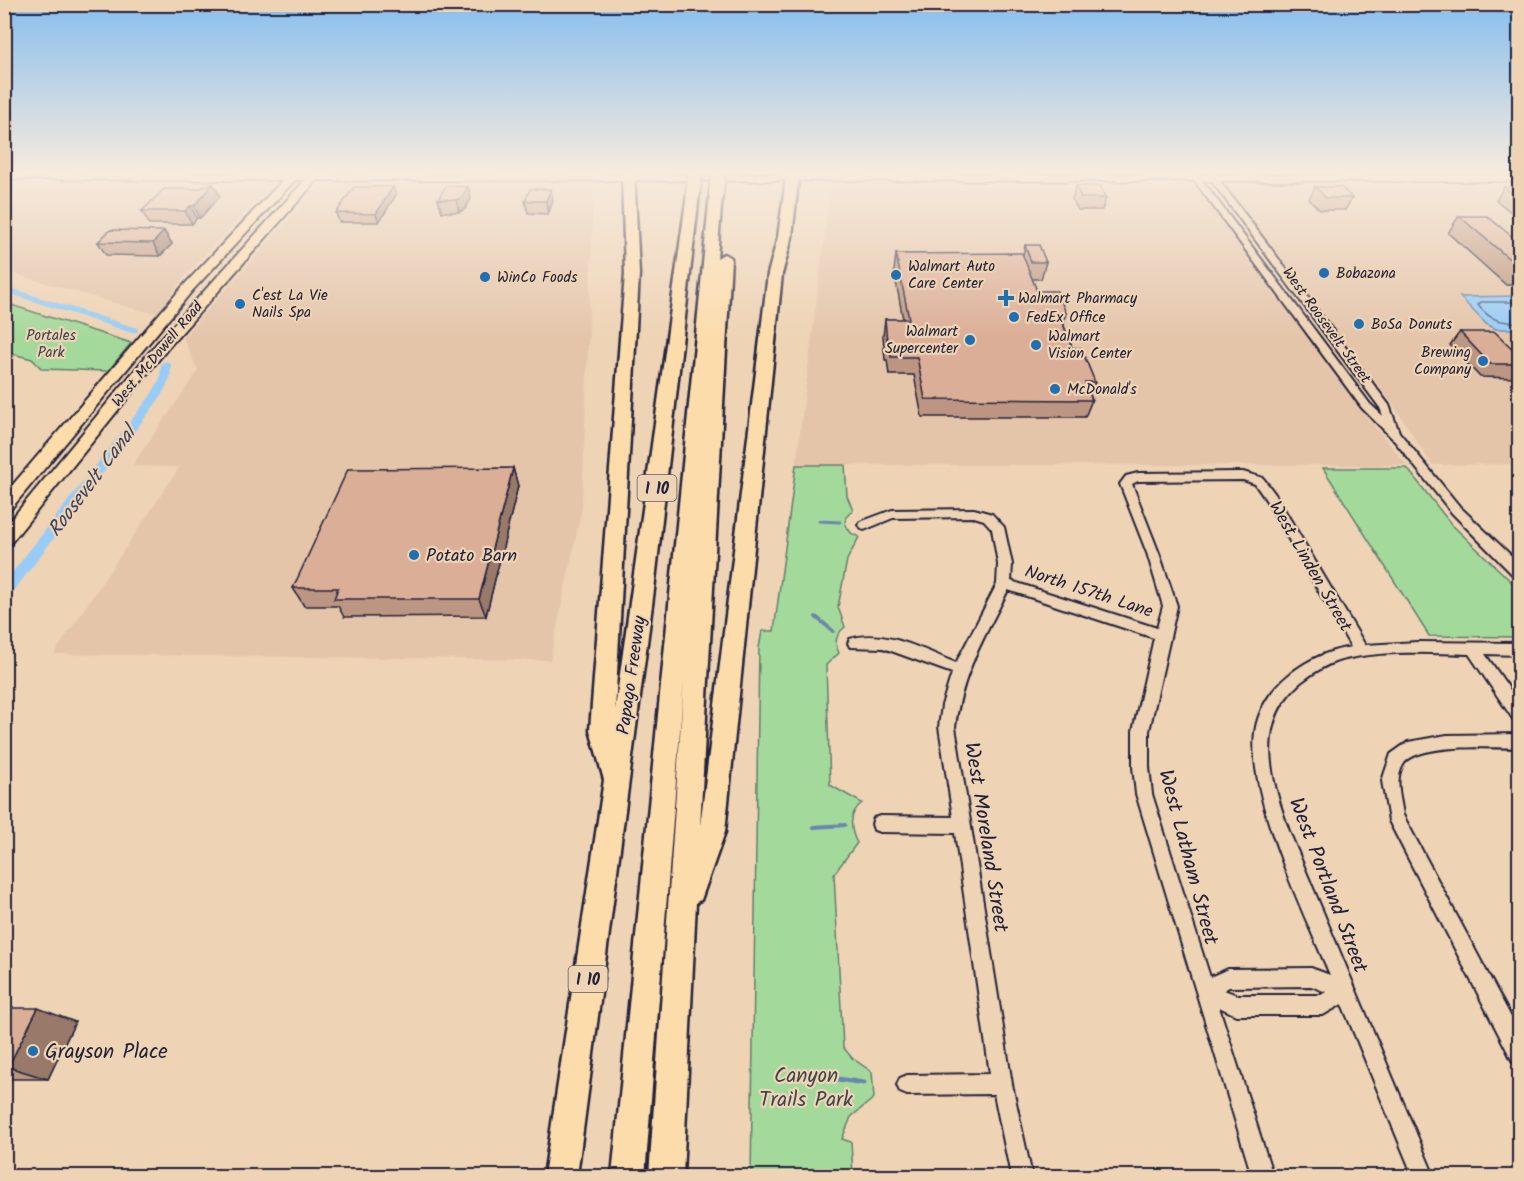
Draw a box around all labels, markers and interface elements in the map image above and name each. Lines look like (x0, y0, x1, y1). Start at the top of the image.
place label: Walmart Auto Care Center (908, 255, 995, 296)
street label: West Roosevelt Street (1276, 262, 1377, 389)
place label: Bobazona (1336, 262, 1396, 286)
place label: WinCo Foods (497, 266, 578, 290)
marker: Bobazona (1317, 266, 1331, 280)
marker: Walmart Auto Care Center (889, 268, 903, 282)
marker: WinCo Foods (478, 270, 492, 284)
place label: C'est La Vie Nails Spa (252, 284, 328, 325)
place label: Walmart Pharmacy (1018, 287, 1138, 311)
marker: Walmart Pharmacy (999, 291, 1013, 305)
street label: West McDowell Road (106, 296, 210, 413)
marker: C'est La Vie Nails Spa (233, 297, 247, 311)
place label: FedEx Office (1026, 306, 1106, 330)
marker: FedEx Office (1007, 310, 1021, 324)
place label: BoSa Donuts (1371, 313, 1453, 337)
marker: BoSa Donuts (1352, 317, 1366, 331)
place label: Walmart Supercenter (885, 320, 959, 361)
park label: Portales Park (26, 324, 76, 365)
place label: Walmart Vision Center (1048, 325, 1133, 366)
marker: Walmart Supercenter (963, 333, 977, 347)
marker: Walmart Vision Center (1029, 338, 1043, 352)
place label: Brewing Company (1414, 341, 1472, 382)
marker: Brewing Company (1476, 354, 1490, 368)
place label: McDonald's (1067, 378, 1137, 402)
marker: McDonald's (1048, 382, 1062, 396)
water label: Roosevelt Canal (40, 417, 147, 544)
road number: I 10 (638, 475, 676, 501)
street label: West Linden Street (1260, 496, 1360, 639)
place label: Potato Barn (426, 542, 517, 571)
marker: Potato Barn (407, 548, 421, 562)
street label: North 157th Lane (1021, 558, 1157, 627)
street label: Papago Freeway (610, 613, 655, 737)
street label: West Moreland Street (954, 740, 1017, 936)
street label: West Latham Street (1148, 766, 1227, 950)
street label: West Portland Street (1279, 793, 1377, 979)
road number: I 10 (568, 966, 608, 992)
place label: Grayson Place (45, 1036, 168, 1069)
marker: Grayson Place (26, 1044, 40, 1058)
park label: Canyon Trails Park (759, 1060, 853, 1117)

